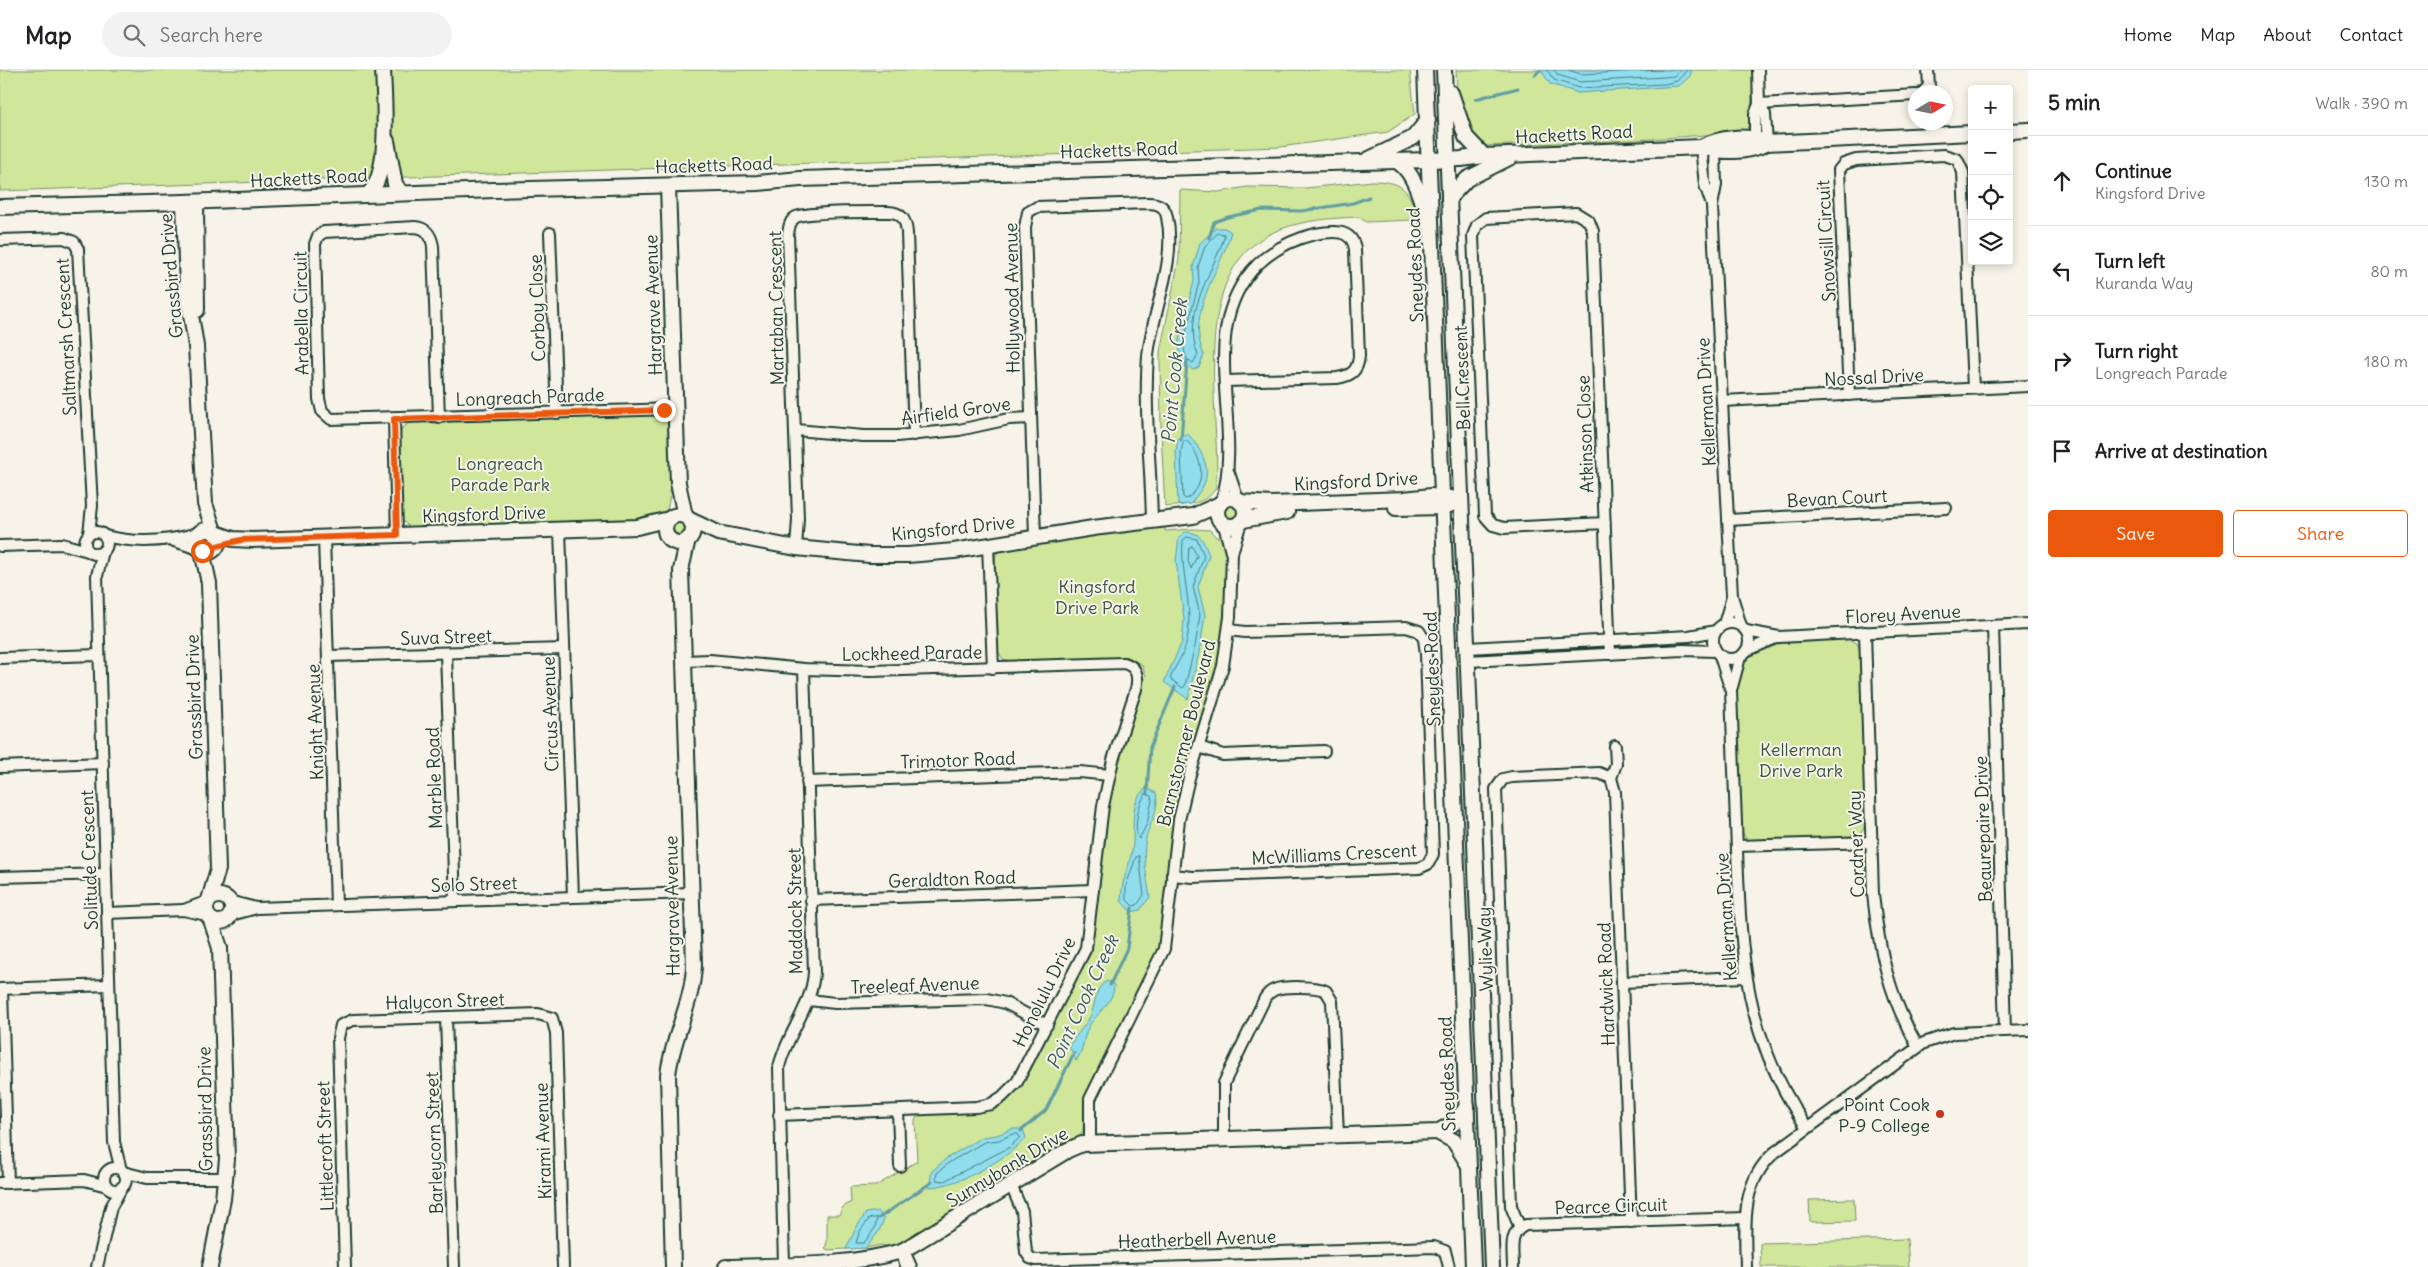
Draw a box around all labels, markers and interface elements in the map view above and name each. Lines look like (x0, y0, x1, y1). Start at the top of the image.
search box (102, 12, 452, 57)
text: Map (25, 20, 72, 50)
icon: search (120, 21, 148, 49)
text: Search here (160, 23, 263, 47)
text: Home (2124, 23, 2172, 46)
text: Map (2200, 23, 2235, 46)
text: About (2263, 23, 2311, 46)
text: Contact (2339, 23, 2403, 46)
north arrow (1908, 85, 1953, 130)
map controls (1968, 85, 2013, 265)
button: + (1968, 85, 2013, 130)
text: 5 min (2048, 89, 2100, 116)
text: Walk · 390 m (2315, 93, 2408, 113)
street label: Hacketts Road (1515, 119, 1634, 149)
button: − (1968, 130, 2013, 175)
street label: Hacketts Road (1060, 136, 1179, 164)
street label: Hacketts Road (655, 151, 774, 179)
text: Continue (2095, 159, 2172, 183)
street label: Hacketts Road (250, 163, 369, 193)
icon: ahead (2048, 167, 2076, 195)
text: 130 m (2364, 171, 2408, 191)
button: locate (1968, 175, 2013, 220)
street label: Snowsill Circuit (1811, 179, 1841, 303)
text: Kingsford Drive (2095, 183, 2205, 203)
street label: Sneydes Road (1401, 207, 1429, 323)
street label: Grassbird Drive (154, 213, 188, 339)
button: layers (1968, 220, 2013, 265)
street label: Hollywood Avenue (999, 222, 1025, 374)
street label: Martaban Crescent (763, 230, 789, 386)
street label: Hargrave Avenue (639, 234, 667, 376)
text: Turn left (2095, 249, 2165, 273)
street label: Arabella Circuit (288, 251, 314, 375)
street label: Corboy Close (524, 254, 550, 362)
icon: left (2048, 257, 2076, 285)
street label: Saltmarsh Crescent (50, 258, 82, 416)
text: 80 m (2370, 261, 2408, 281)
text: Kuranda Way (2095, 273, 2193, 293)
water label: Point Cook Creek (1156, 296, 1192, 444)
street label: Bell Crescent (1449, 325, 1475, 431)
street label: Kellerman Drive (1691, 337, 1721, 467)
text: Turn right (2095, 339, 2178, 363)
icon: right (2048, 347, 2076, 375)
text: 180 m (2364, 351, 2408, 371)
street label: Nossal Drive (1823, 363, 1925, 391)
text: Longreach Parade (2095, 363, 2227, 383)
street label: Atkinson Close (1571, 375, 1599, 493)
street label: Longreach Parade (455, 383, 605, 411)
street label: Airfield Grove (900, 392, 1012, 430)
route end (653, 399, 676, 422)
icon: arrive (2048, 437, 2076, 465)
text: Arrive at destination (2095, 439, 2268, 463)
park label: Longreach Parade Park (450, 452, 550, 496)
street label: Kingsford Drive (1293, 466, 1419, 496)
street label: Bevan Court (1786, 484, 1888, 512)
street label: Kingsford Drive (422, 500, 546, 528)
street label: Kingsford Drive (890, 510, 1016, 546)
button: Save (2048, 510, 2223, 557)
button: Share (2233, 510, 2408, 557)
route start (191, 540, 214, 563)
park label: Kingsford Drive Park (1055, 575, 1139, 619)
street label: Florey Avenue (1845, 599, 1961, 629)
street label: Sneydes Road (1418, 611, 1446, 727)
street label: Suva Street (400, 624, 492, 650)
street label: Grassbird Drive (180, 634, 208, 760)
street label: Barnstormer Boulevard (1152, 637, 1220, 829)
street label: Lockheed Parade (841, 640, 983, 666)
street label: Circus Avenue (536, 656, 564, 772)
street label: Knight Avenue (301, 663, 329, 781)
street label: Marble Road (421, 726, 447, 830)
park label: Kellerman Drive Park (1759, 738, 1843, 782)
street label: Trimotor Road (900, 746, 1016, 774)
street label: Beaurepaire Drive (1969, 755, 1997, 903)
street label: Solitude Crescent (75, 789, 103, 931)
street label: Cordner Way (1843, 790, 1869, 898)
street label: Hargrave Avenue (659, 835, 685, 977)
street label: McWilliams Crescent (1251, 838, 1417, 870)
street label: Maddock Street (782, 847, 808, 975)
street label: Kellerman Drive (1710, 852, 1742, 982)
street label: Geraldton Road (888, 865, 1017, 893)
street label: Solo Street (430, 871, 518, 897)
street label: Wylie Way (1472, 906, 1498, 992)
street label: Hardwick Road (1592, 921, 1620, 1046)
water label: Point Cook Creek (1040, 930, 1124, 1073)
street label: Honolulu Drive (1007, 933, 1081, 1051)
street label: Treeleaf Avenue (850, 971, 980, 999)
street label: Halycon Street (385, 987, 505, 1015)
street label: Sneydes Road (1433, 1016, 1461, 1132)
street label: Grassbird Drive (192, 1046, 218, 1172)
street label: Barleycorn Street (420, 1071, 448, 1215)
street label: Littlecroft Street (311, 1080, 339, 1212)
street label: Kirami Avenue (529, 1082, 557, 1200)
place label: Point Cook P-9 College (1838, 1093, 1930, 1137)
marker: Point Cook P-9 College (1934, 1108, 1946, 1120)
street label: Sunnybank Drive (942, 1122, 1072, 1212)
street label: Pearce Circuit (1554, 1193, 1668, 1219)
street label: Heatherbell Avenue (1117, 1225, 1277, 1253)

